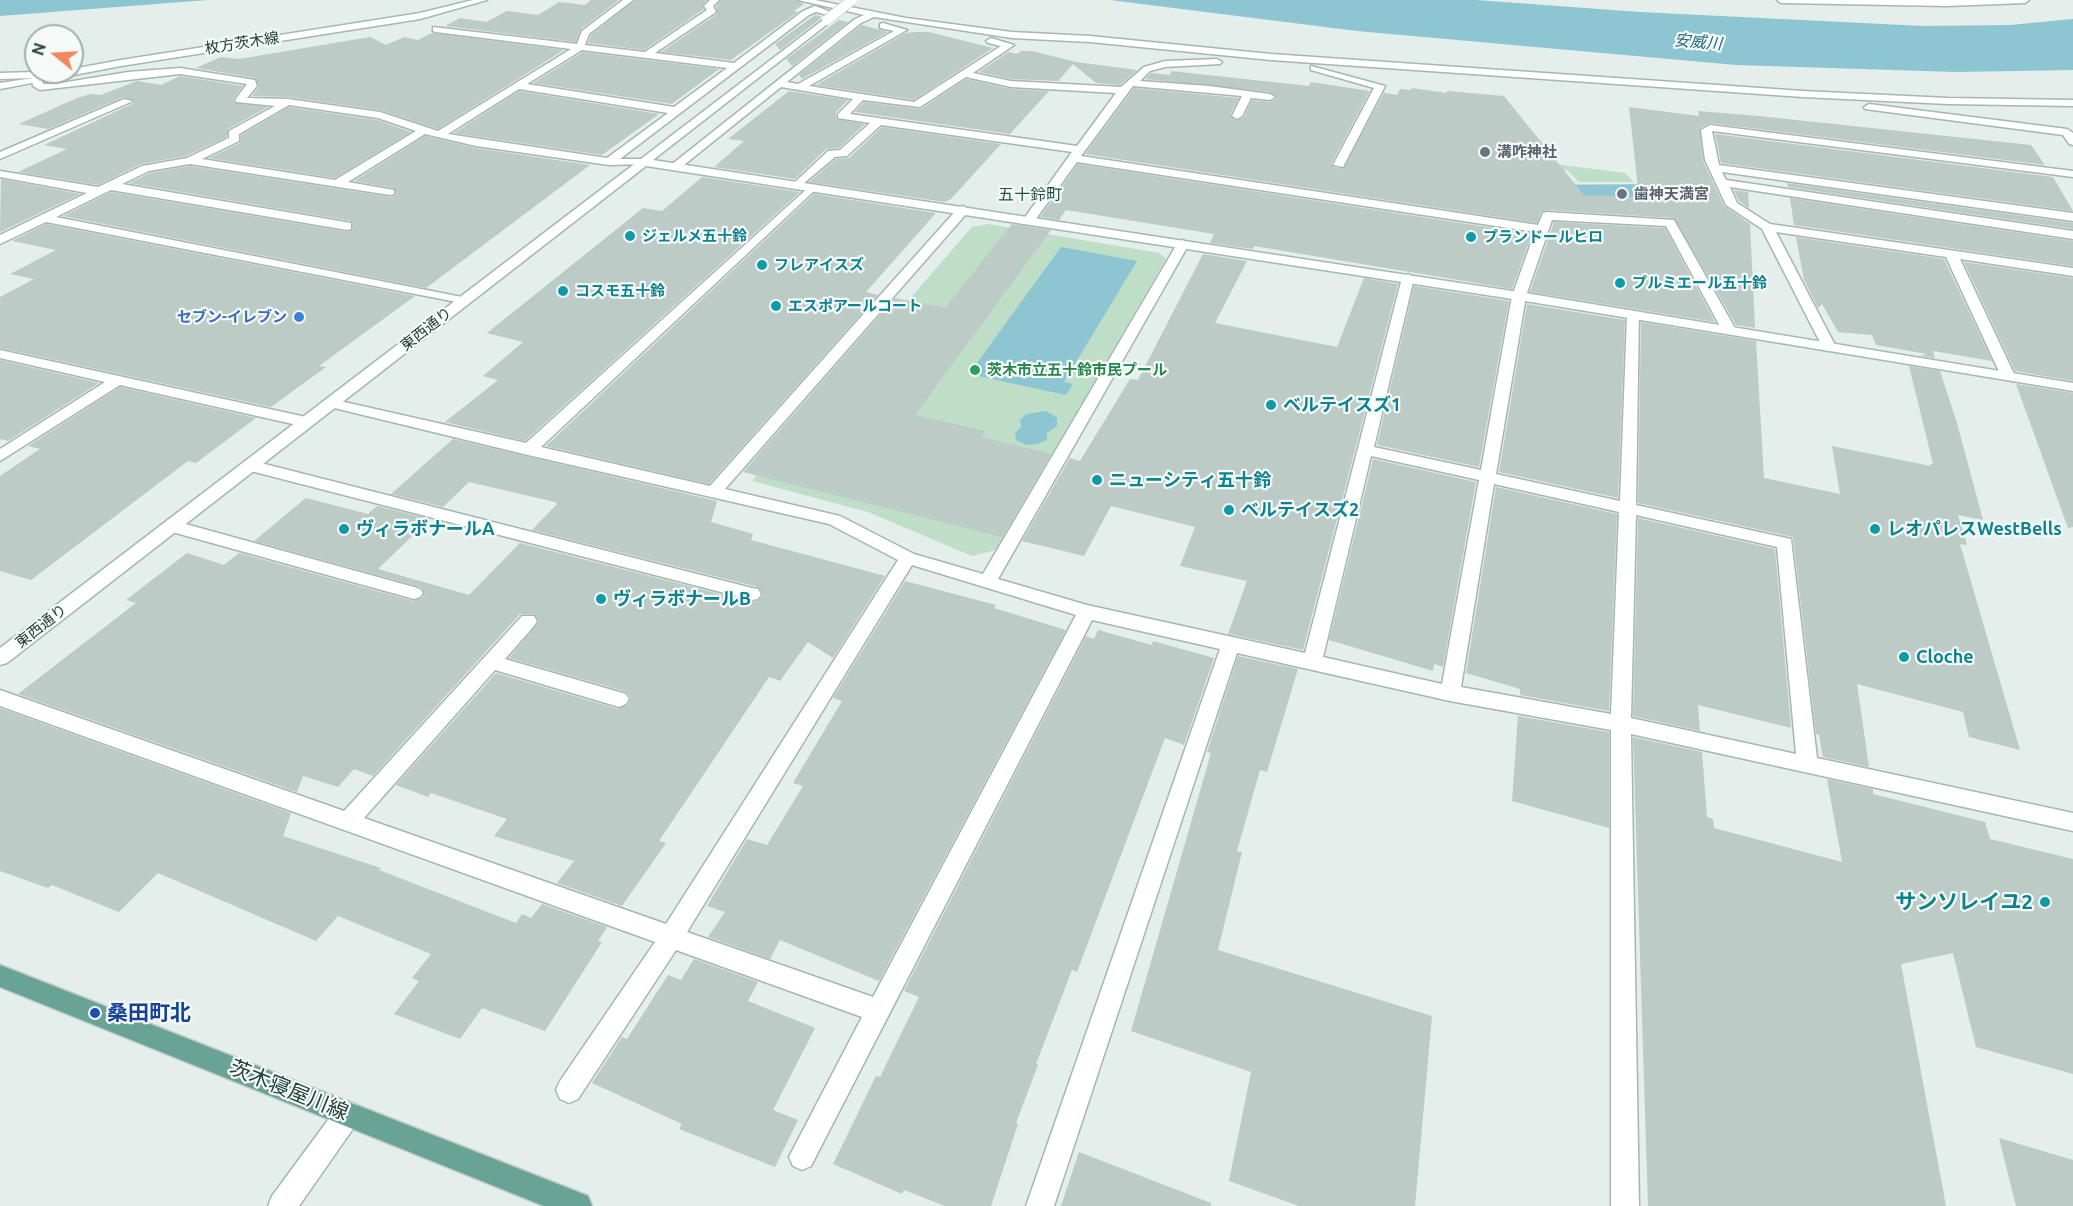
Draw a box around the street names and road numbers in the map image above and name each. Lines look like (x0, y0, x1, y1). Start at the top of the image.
street label: 枚方茨木線 (204, 28, 280, 58)
street label: 東西通り (397, 303, 455, 355)
street label: 東西通り (12, 600, 70, 652)
street label: 茨木寝屋川線 (226, 1055, 352, 1125)

